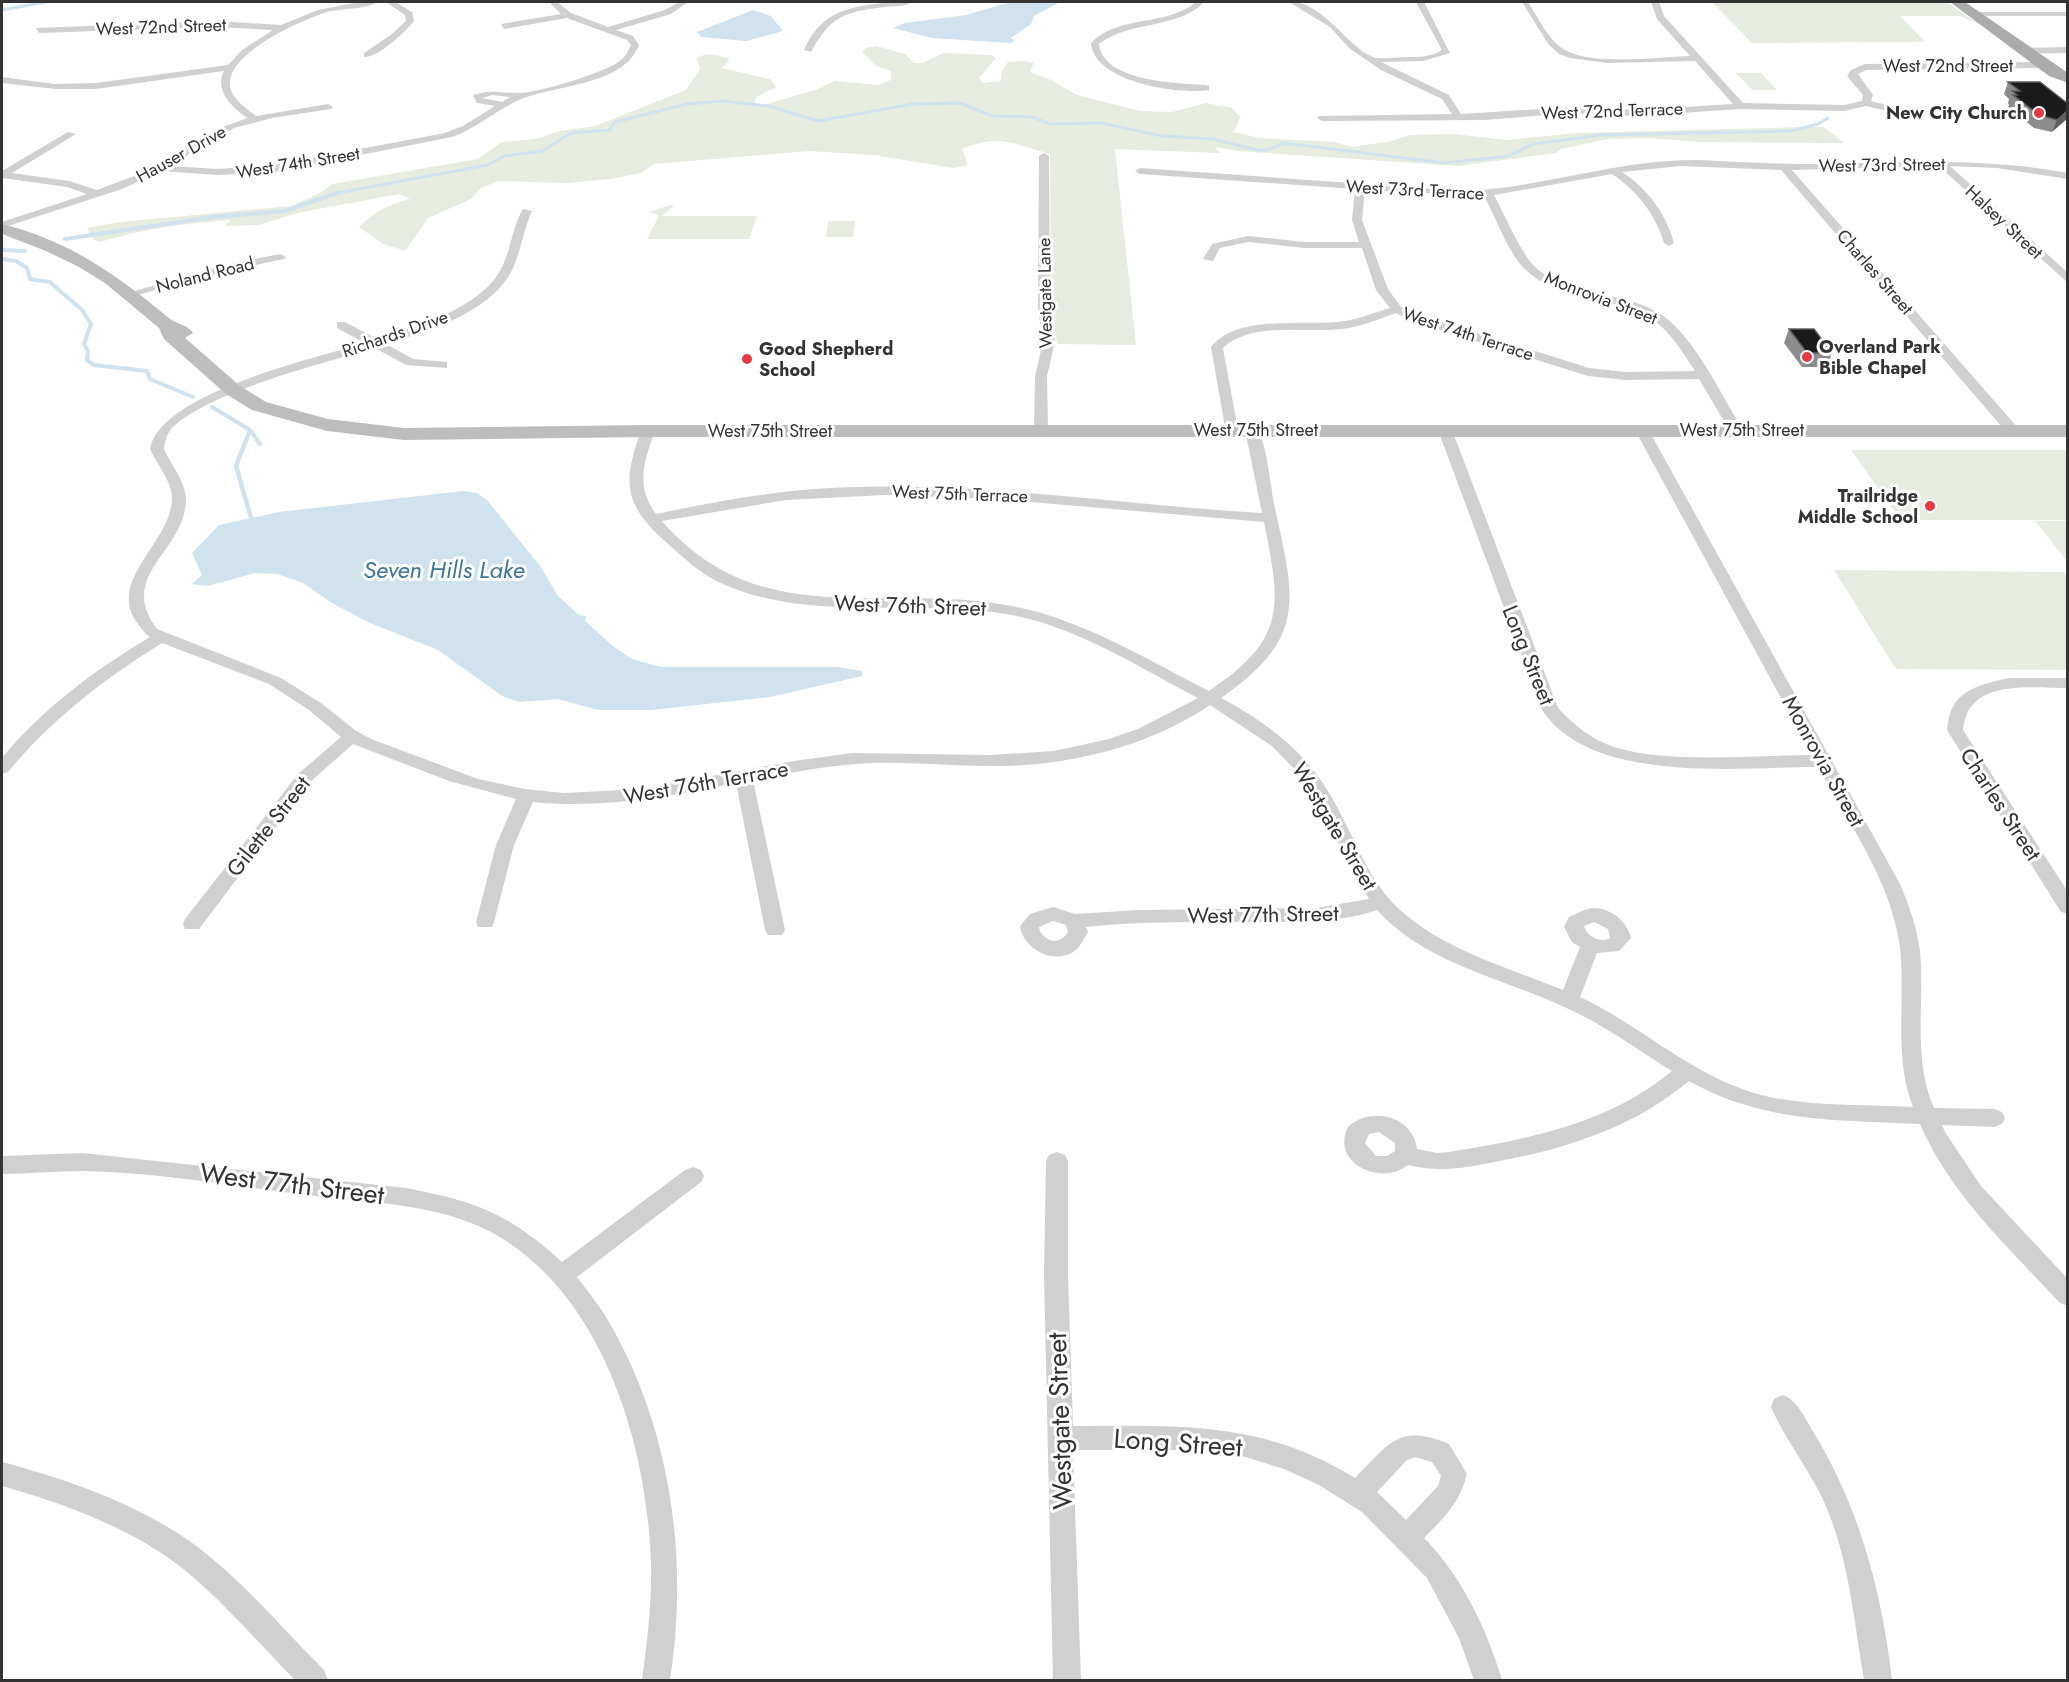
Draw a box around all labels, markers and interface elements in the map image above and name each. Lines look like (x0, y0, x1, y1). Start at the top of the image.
street label: West 72nd Street (95, 12, 227, 42)
street label: West 72nd Street (1883, 53, 2014, 79)
street label: West 72nd Terrace (1541, 96, 1683, 126)
place label: New City Church (1886, 100, 2027, 126)
marker: New City Church (2032, 106, 2046, 120)
street label: Hauser Drive (131, 119, 231, 189)
street label: West 74th Street (234, 140, 362, 186)
street label: West 73rd Street (1818, 151, 1946, 179)
street label: West 73rd Terrace (1345, 173, 1485, 207)
street label: Halsey Street (1959, 179, 2049, 265)
street label: Charles Street (1831, 224, 1920, 321)
street label: Westgate Lane (1031, 237, 1059, 349)
street label: Noland Road (153, 250, 257, 300)
street label: Monrovia Street (1541, 265, 1662, 332)
street label: West 74th Terrace (1399, 301, 1537, 367)
street label: Richards Drive (338, 304, 452, 364)
place label: Overland Park Bible Chapel (1819, 334, 1941, 381)
place label: Good Shepherd School (759, 336, 893, 383)
marker: Overland Park Bible Chapel (1800, 350, 1814, 364)
marker: Good Shepherd School (740, 352, 754, 366)
street label: West 75th Street (1194, 417, 1319, 443)
street label: West 75th Street (1680, 417, 1805, 443)
street label: West 75th Street (708, 418, 833, 444)
street label: West 75th Terrace (892, 479, 1028, 509)
place label: Trailridge Middle School (1798, 483, 1918, 530)
marker: Trailridge Middle School (1923, 499, 1937, 513)
water label: Seven Hills Lake (363, 552, 525, 587)
street label: West 76th Street (833, 586, 987, 624)
street label: Long Street (1494, 600, 1564, 710)
street label: Monrovia Street (1775, 690, 1874, 833)
street label: Charles Street (1952, 741, 2050, 867)
street label: West 76th Terrace (621, 752, 791, 812)
street label: Westgate Street (1284, 756, 1386, 897)
street label: Gilette Street (218, 768, 318, 883)
street label: West 77th Street (1187, 897, 1340, 931)
street label: West 77th Street (198, 1153, 387, 1214)
street label: Westgate Street (1037, 1331, 1082, 1510)
street label: Long Street (1112, 1419, 1244, 1466)

